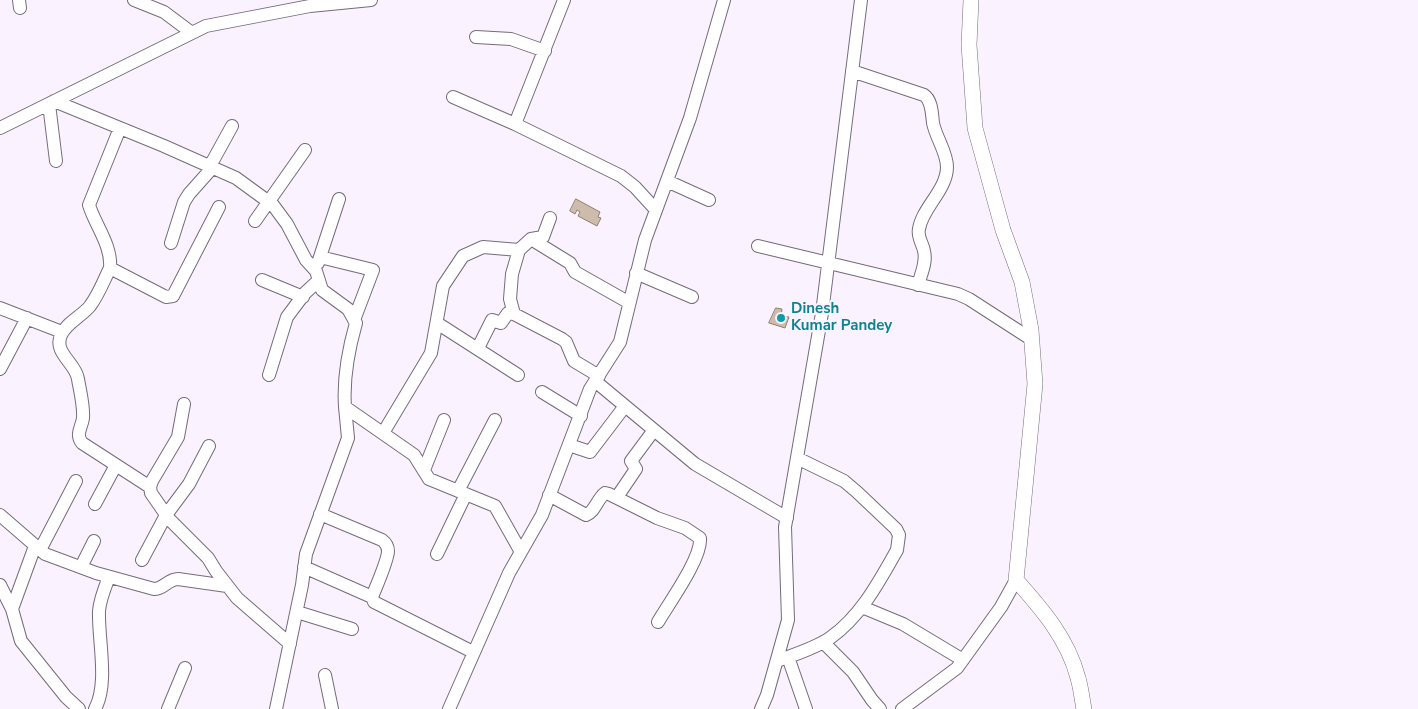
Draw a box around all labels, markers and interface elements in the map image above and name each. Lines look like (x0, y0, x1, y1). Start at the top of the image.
place label: Dinesh Kumar Pandey (791, 300, 892, 335)
marker: Dinesh Kumar Pandey (775, 312, 787, 324)

